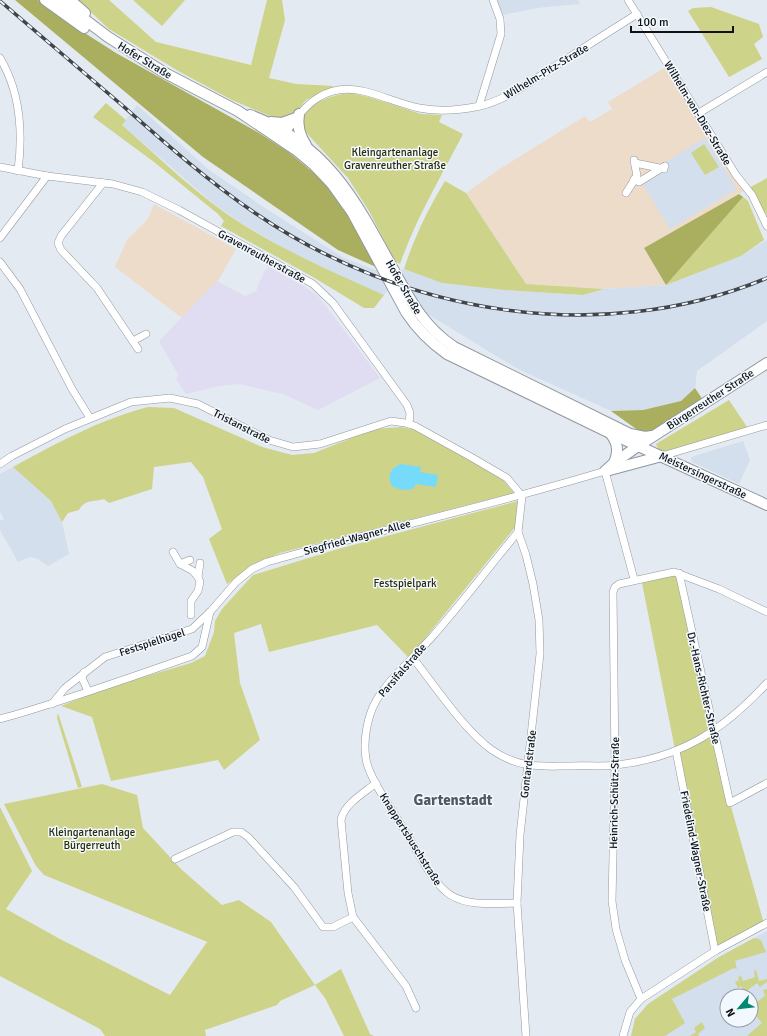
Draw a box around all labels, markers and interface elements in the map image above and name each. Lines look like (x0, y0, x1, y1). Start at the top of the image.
scale bar (631, 8, 733, 34)
text: 100 m (637, 15, 669, 30)
street label: Hofer Straße (115, 39, 174, 82)
street label: Wilhelm-Pitz-Straße (502, 41, 591, 102)
street label: Wilhelm-von-Diez-Straße (661, 59, 734, 168)
park label: Kleingartenanlage Gravenreuther Straße (344, 146, 446, 172)
street label: Gravenreutherstraße (216, 227, 308, 286)
street label: Hofer Straße (383, 258, 424, 317)
street label: Bürgerreuther Straße (664, 366, 756, 432)
street label: Tristanstraße (211, 406, 273, 447)
street label: Meistersingerstraße (657, 449, 749, 501)
street label: Siegfried-Wagner-Allee (302, 517, 412, 558)
park label: Festspielpark (374, 577, 437, 590)
street label: Festspielhügel (118, 626, 187, 659)
street label: Dr.-Hans-Richter-Straße (684, 631, 723, 745)
street label: Parsifalstraße (376, 641, 429, 700)
street label: Gontardstraße (518, 729, 539, 799)
street label: Heinrich-Schütz-Straße (607, 737, 622, 849)
street label: Friedelind-Wagner-Straße (677, 789, 714, 913)
street label: Knappertsbuschstraße (377, 791, 444, 888)
district label: Gartenstadt (414, 791, 493, 809)
park label: Kleingartenanlage Bürgerreuth (49, 826, 135, 852)
north arrow (719, 988, 759, 1028)
text: N (723, 1006, 738, 1019)

